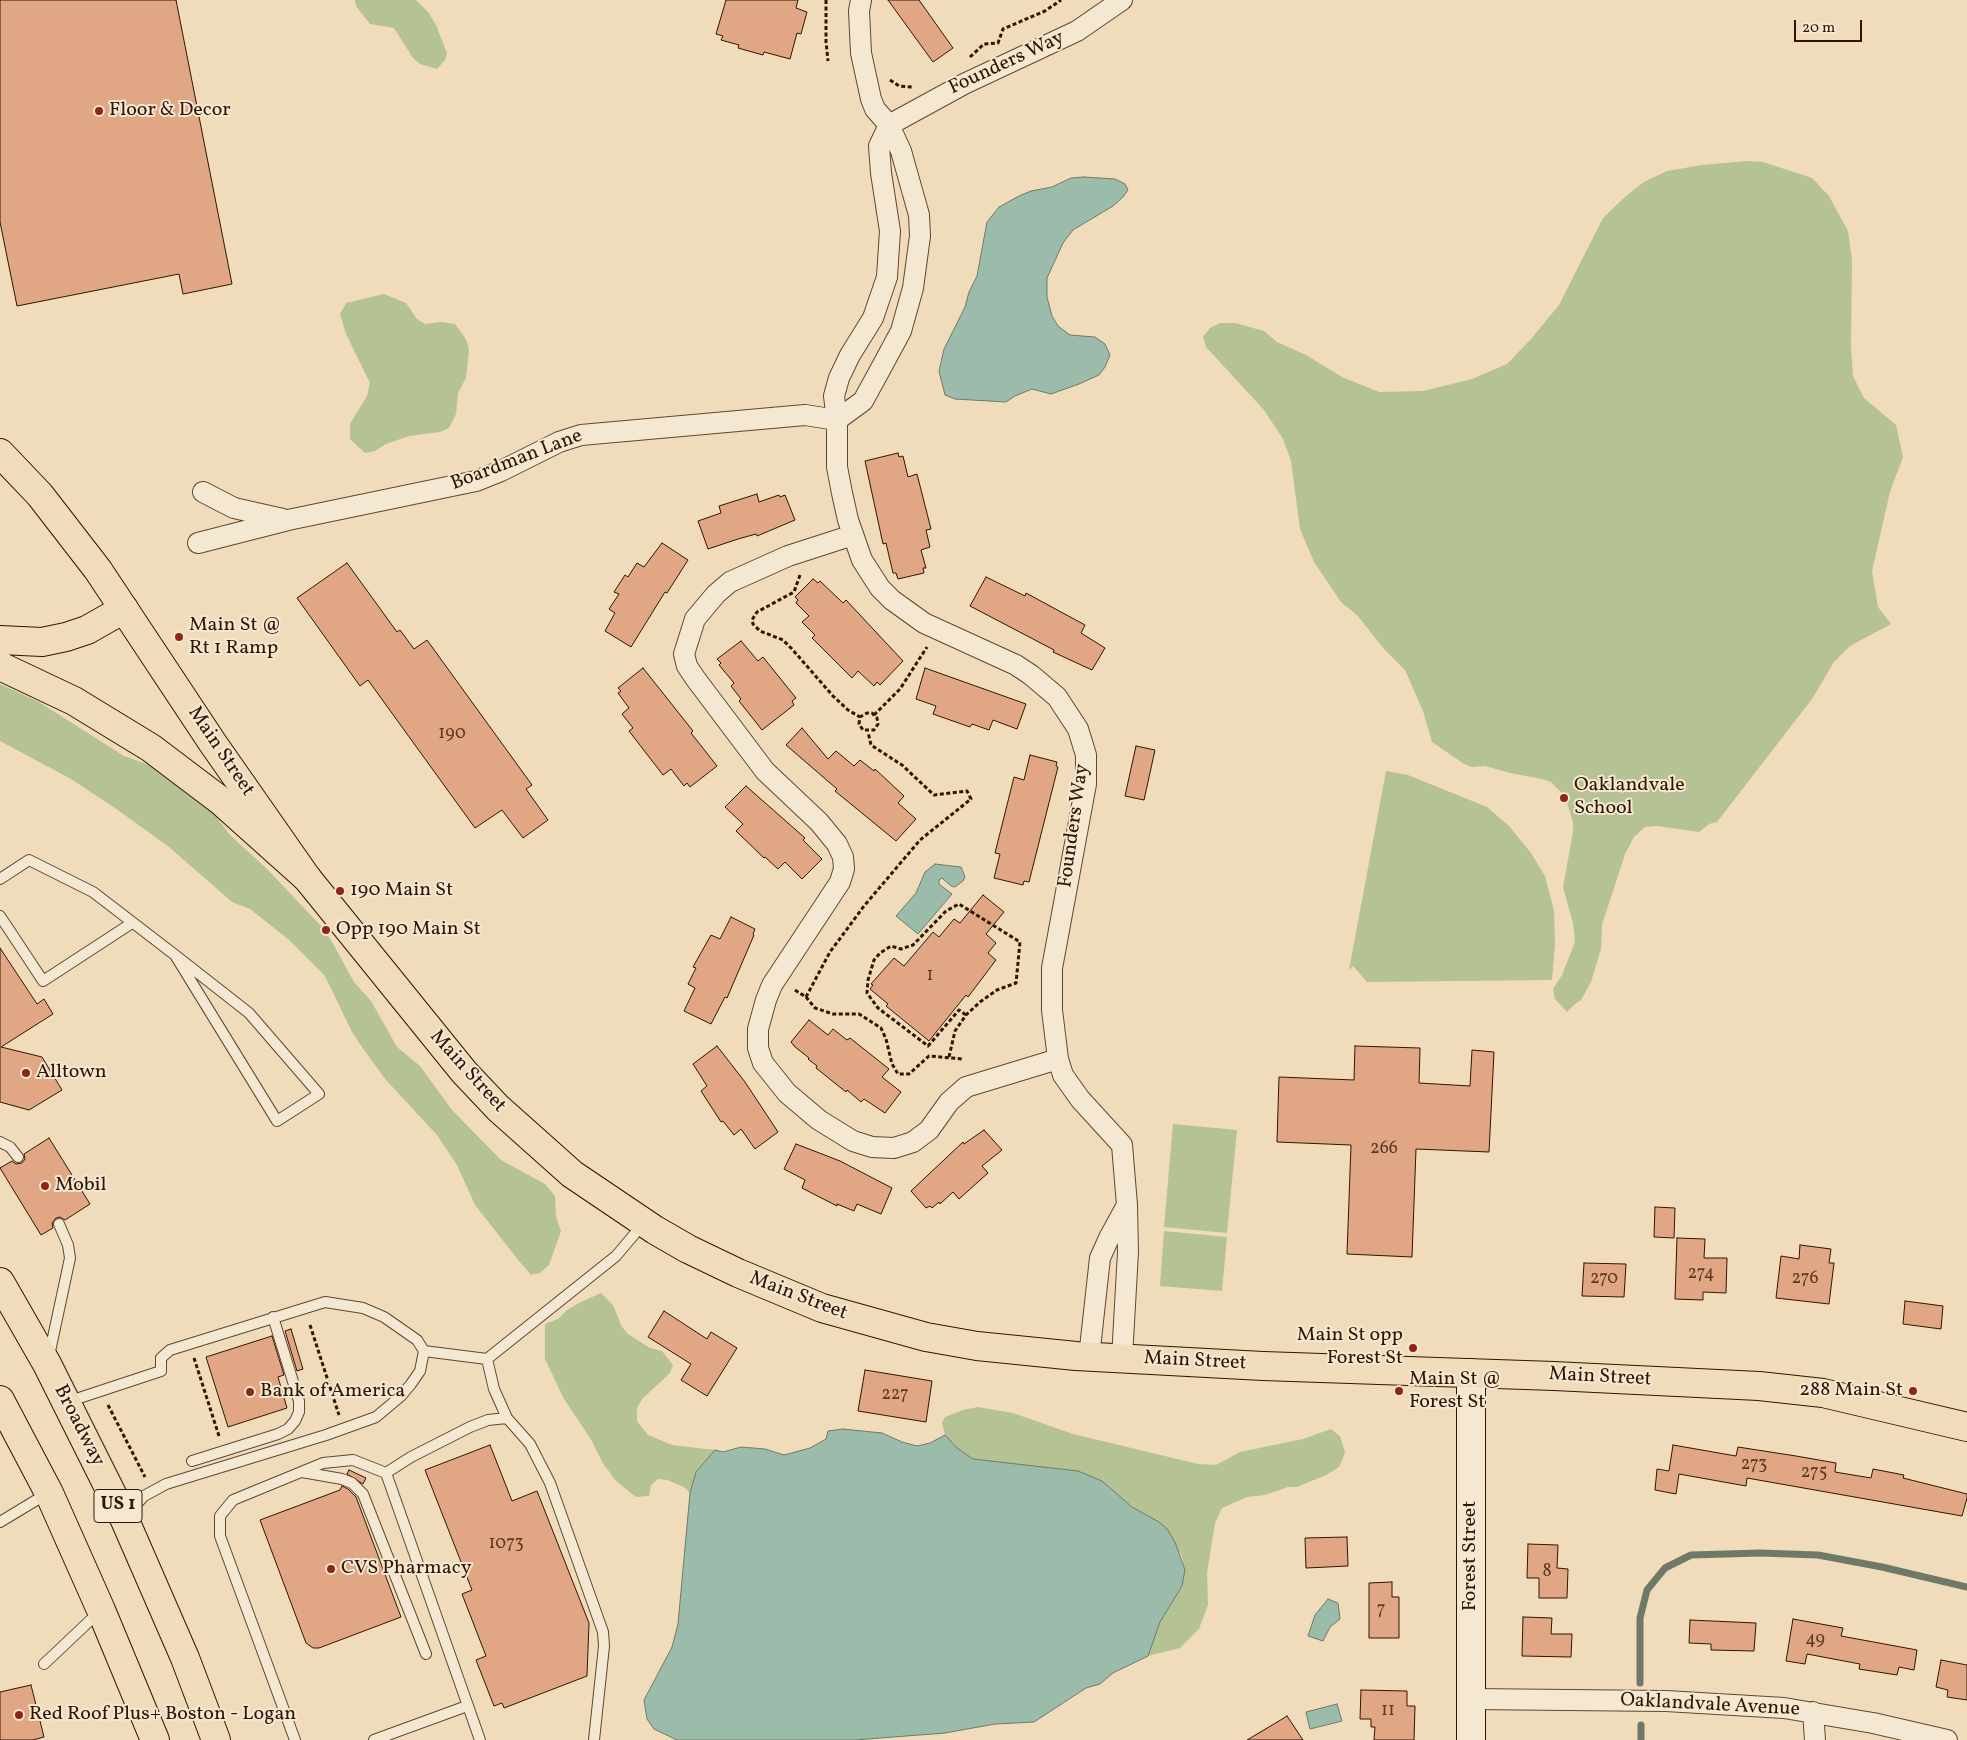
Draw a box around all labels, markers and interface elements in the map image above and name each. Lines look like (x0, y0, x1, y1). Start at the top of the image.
scale bar (1797, 10, 1864, 42)
text: 20 m (1802, 18, 1835, 39)
street label: Founders Way (945, 27, 1069, 101)
place label: Floor & Decor (109, 99, 231, 123)
marker: Floor & Decor (93, 105, 105, 117)
street label: Boardman Lane (448, 425, 586, 497)
place label: Main St @ Rt 1 Ramp (189, 614, 282, 661)
marker: Main St @ Rt 1 Ramp (173, 631, 185, 643)
street label: Main Street (181, 703, 259, 801)
house number: 190 (438, 724, 466, 746)
street label: Founders Way (1054, 763, 1096, 889)
place label: Oaklandvale School (1574, 774, 1685, 821)
marker: Oaklandvale School (1558, 792, 1570, 804)
place label: 190 Main St (350, 879, 453, 903)
marker: 190 Main St (334, 885, 346, 897)
place label: Opp 190 Main St (336, 918, 481, 942)
marker: Opp 190 Main St (320, 924, 332, 936)
house number: 1 (927, 966, 933, 988)
street label: Main Street (424, 1026, 510, 1118)
place label: Alltown (36, 1061, 107, 1085)
marker: Alltown (20, 1067, 32, 1079)
house number: 266 (1370, 1139, 1398, 1161)
place label: Mobil (55, 1174, 107, 1198)
marker: Mobil (39, 1180, 51, 1192)
house number: 274 (1688, 1264, 1714, 1286)
street label: Main Street (746, 1267, 850, 1327)
house number: 270 (1590, 1269, 1618, 1291)
house number: 276 (1791, 1269, 1819, 1291)
place label: Main St opp Forest St (1297, 1324, 1403, 1371)
marker: Main St opp Forest St (1407, 1342, 1419, 1354)
street label: Main Street (1143, 1347, 1247, 1377)
street label: Main Street (1548, 1363, 1652, 1393)
place label: Main St @ Forest St (1409, 1368, 1502, 1415)
place label: 288 Main St (1799, 1379, 1903, 1403)
place label: Bank of America (260, 1380, 405, 1404)
street label: Broadway (47, 1381, 109, 1471)
house number: 227 (881, 1385, 909, 1407)
marker: Main St @ Forest St (1393, 1385, 1405, 1397)
marker: 288 Main St (1907, 1385, 1919, 1397)
marker: Bank of America (244, 1386, 256, 1398)
house number: 273 (1741, 1455, 1767, 1477)
house number: 275 (1801, 1463, 1827, 1485)
road number: US 1 (94, 1490, 142, 1522)
street label: Forest Street (1459, 1501, 1483, 1611)
house number: 1073 (488, 1534, 524, 1556)
place label: CVS Pharmacy (341, 1557, 472, 1581)
house number: 8 (1542, 1562, 1552, 1584)
marker: CVS Pharmacy (325, 1563, 337, 1575)
house number: 7 (1377, 1600, 1385, 1622)
house number: 49 (1805, 1630, 1825, 1652)
street label: Oaklandvale Avenue (1619, 1689, 1801, 1723)
house number: 11 (1381, 1701, 1395, 1723)
place label: Red Roof Plus+ Boston - Logan (29, 1703, 296, 1727)
marker: Red Roof Plus+ Boston - Logan (13, 1709, 25, 1721)

